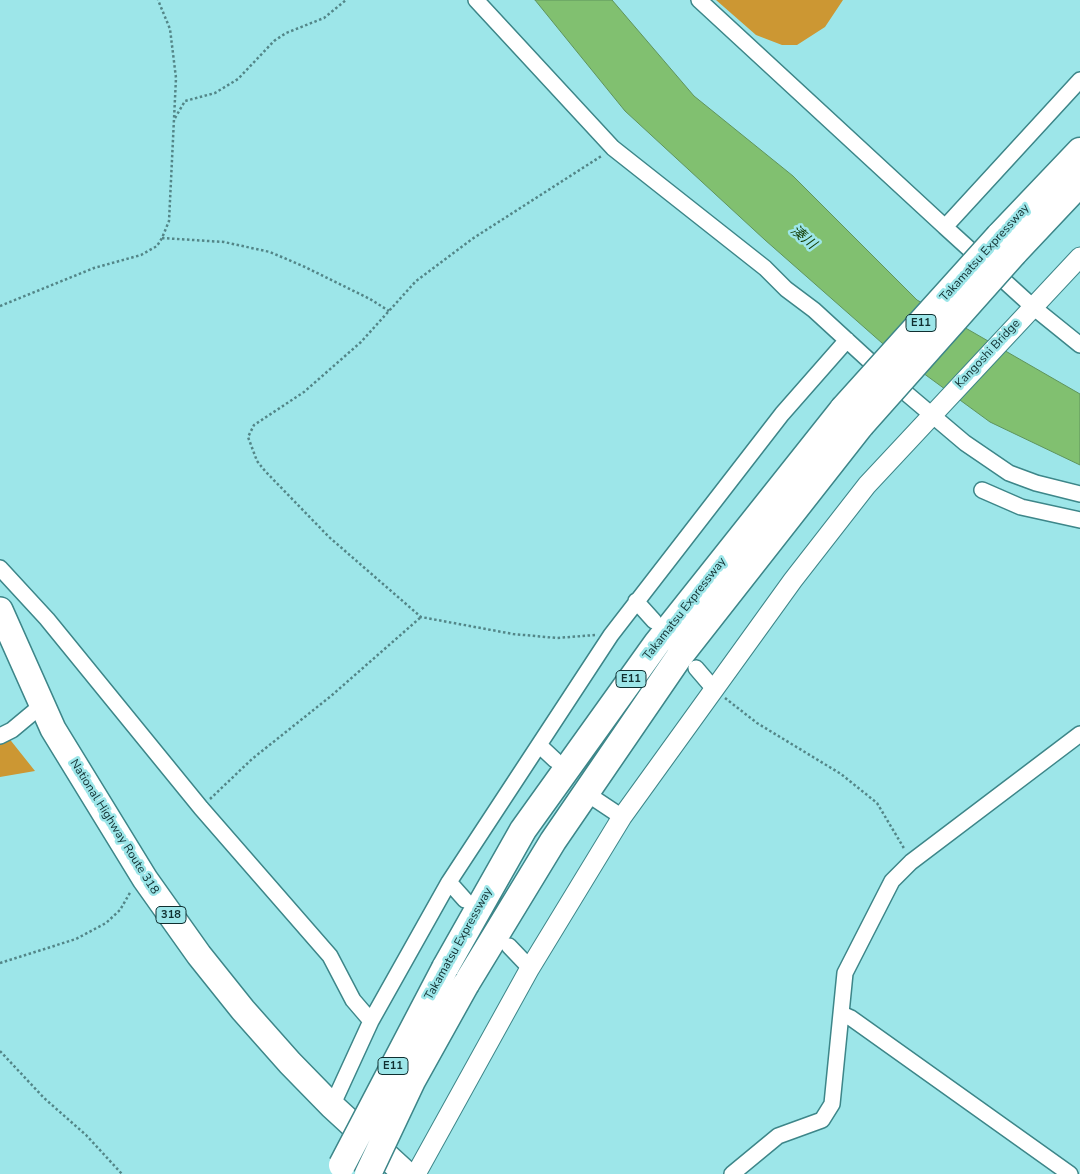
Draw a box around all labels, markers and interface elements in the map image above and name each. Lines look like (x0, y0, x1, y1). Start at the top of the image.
street label: Takamatsu Expressway (937, 201, 1033, 305)
water label: 湊川 (787, 223, 819, 253)
road number: E11 (906, 314, 936, 332)
street label: Kangoshi Bridge (953, 317, 1023, 391)
street label: Takamatsu Expressway (640, 555, 730, 663)
road number: E11 (616, 671, 646, 688)
street label: National Highway Route 318 (66, 757, 162, 897)
street label: Takamatsu Expressway (422, 885, 496, 1003)
road number: 318 (156, 906, 186, 924)
road number: E11 (378, 1058, 408, 1074)

